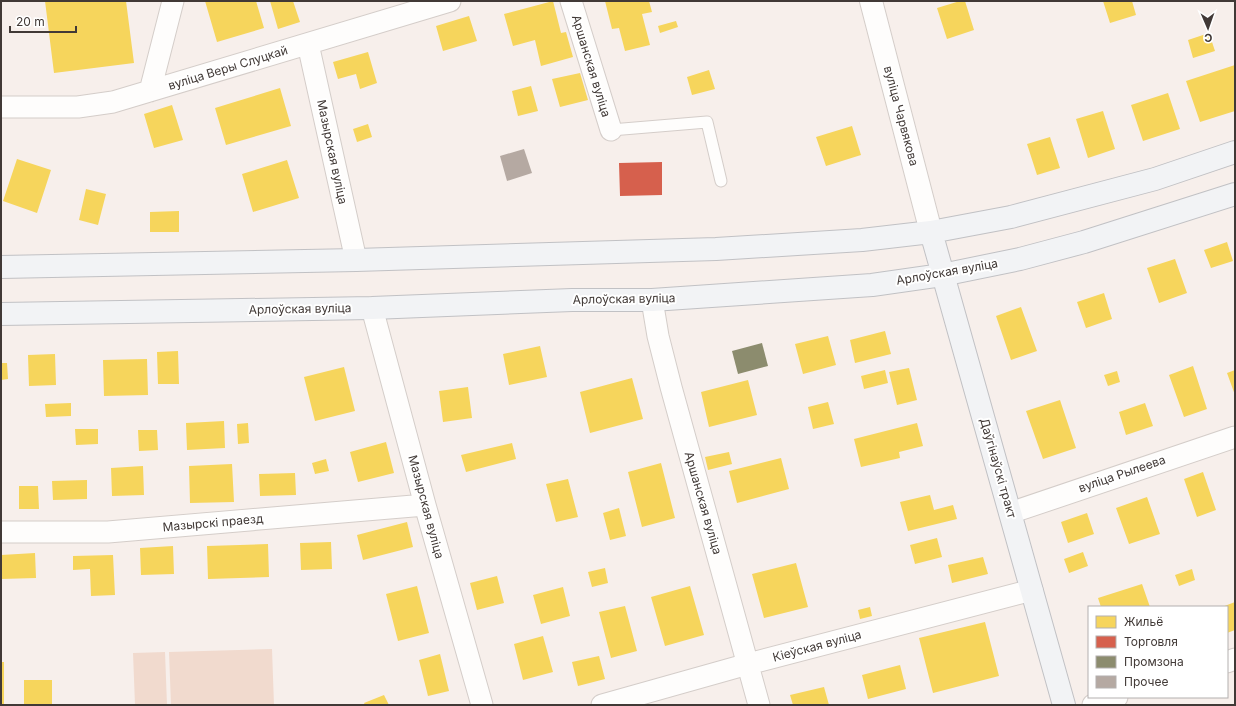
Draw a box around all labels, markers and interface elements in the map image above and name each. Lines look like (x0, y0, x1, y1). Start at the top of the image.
scale bar (10, 8, 76, 34)
north arrow (1188, 8, 1228, 48)
street label: Аршанская вуліца (569, 13, 614, 119)
text: 20 m (16, 14, 45, 29)
text: С (1204, 31, 1213, 45)
street label: вуліца Веры Слуцкай (166, 42, 289, 93)
street label: вуліца Чарвякова (881, 64, 922, 168)
street label: Мазырская вуліца (314, 98, 351, 206)
street label: Арлоўская вуліца (895, 255, 999, 288)
street label: Арлоўская вуліца (572, 290, 676, 307)
street label: Арлоўская вуліца (248, 300, 352, 317)
street label: Даўгінаўскі тракт (977, 416, 1020, 520)
street label: Аршанская вуліца (682, 450, 725, 556)
street label: вуліца Рылеева (1076, 452, 1167, 495)
street label: Мазырская вуліца (405, 453, 448, 560)
street label: Мазырскі праезд (162, 511, 264, 534)
legend (1088, 606, 1228, 698)
text: Жильё (1124, 614, 1163, 629)
street label: Кіеўская вуліца (771, 626, 863, 665)
text: Торговля (1124, 634, 1178, 649)
text: Промзона (1124, 654, 1184, 669)
text: Прочее (1124, 674, 1169, 689)

